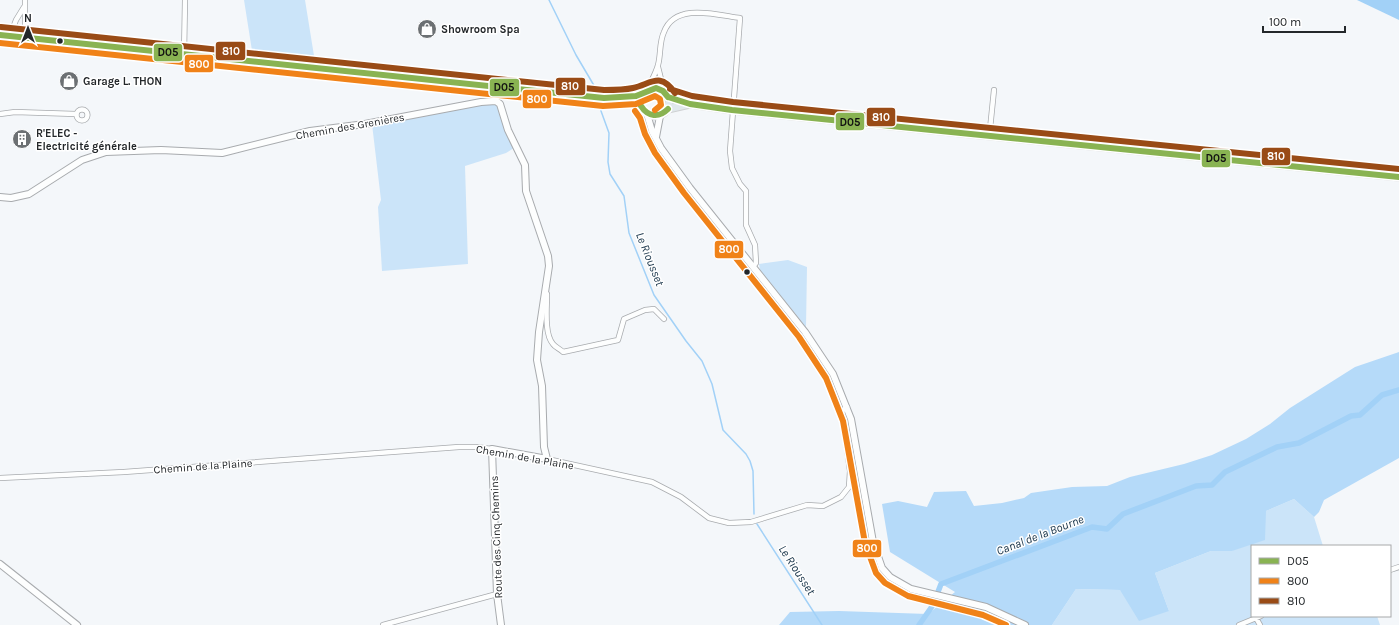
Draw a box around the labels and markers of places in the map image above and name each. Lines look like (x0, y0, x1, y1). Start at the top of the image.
shop icon: Showroom Spa (416, 18, 438, 40)
place label: Showroom Spa (441, 23, 520, 36)
unlabelled marker (55, 36, 65, 46)
shop icon: Garage L. THON (58, 70, 80, 92)
place label: Garage L. THON (83, 75, 162, 88)
place label: R'ELEC - Electricité générale (36, 127, 137, 153)
building icon: R'ELEC - Electricité générale (11, 128, 33, 150)
unlabelled marker (742, 267, 752, 277)

